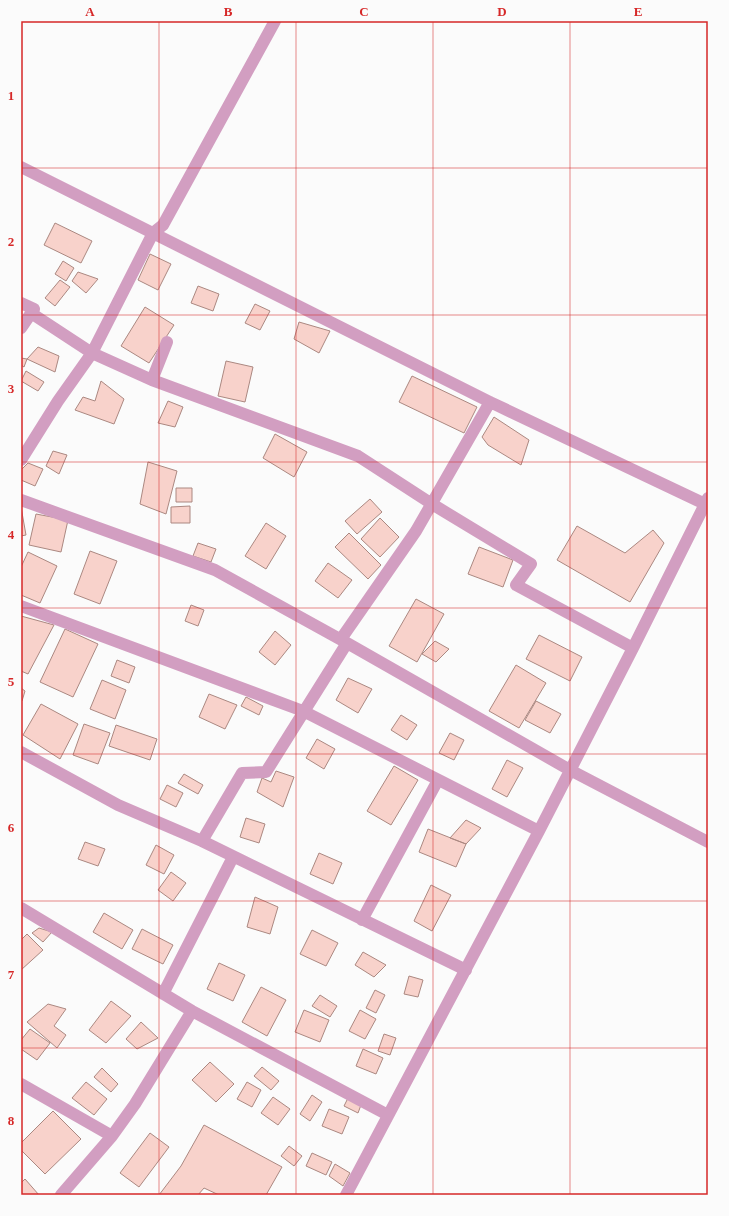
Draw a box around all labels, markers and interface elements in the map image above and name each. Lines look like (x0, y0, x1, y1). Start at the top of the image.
text: A (85, 4, 95, 19)
text: B (224, 4, 233, 19)
text: C (359, 4, 369, 19)
text: D (497, 4, 507, 19)
text: E (634, 4, 642, 19)
text: 1 (8, 88, 14, 103)
text: 2 (8, 234, 14, 249)
text: 3 (8, 381, 15, 396)
text: 4 (8, 527, 15, 542)
text: 5 (8, 674, 15, 689)
text: 6 (8, 820, 15, 835)
text: 7 (8, 967, 15, 982)
text: 8 (8, 1113, 15, 1128)

